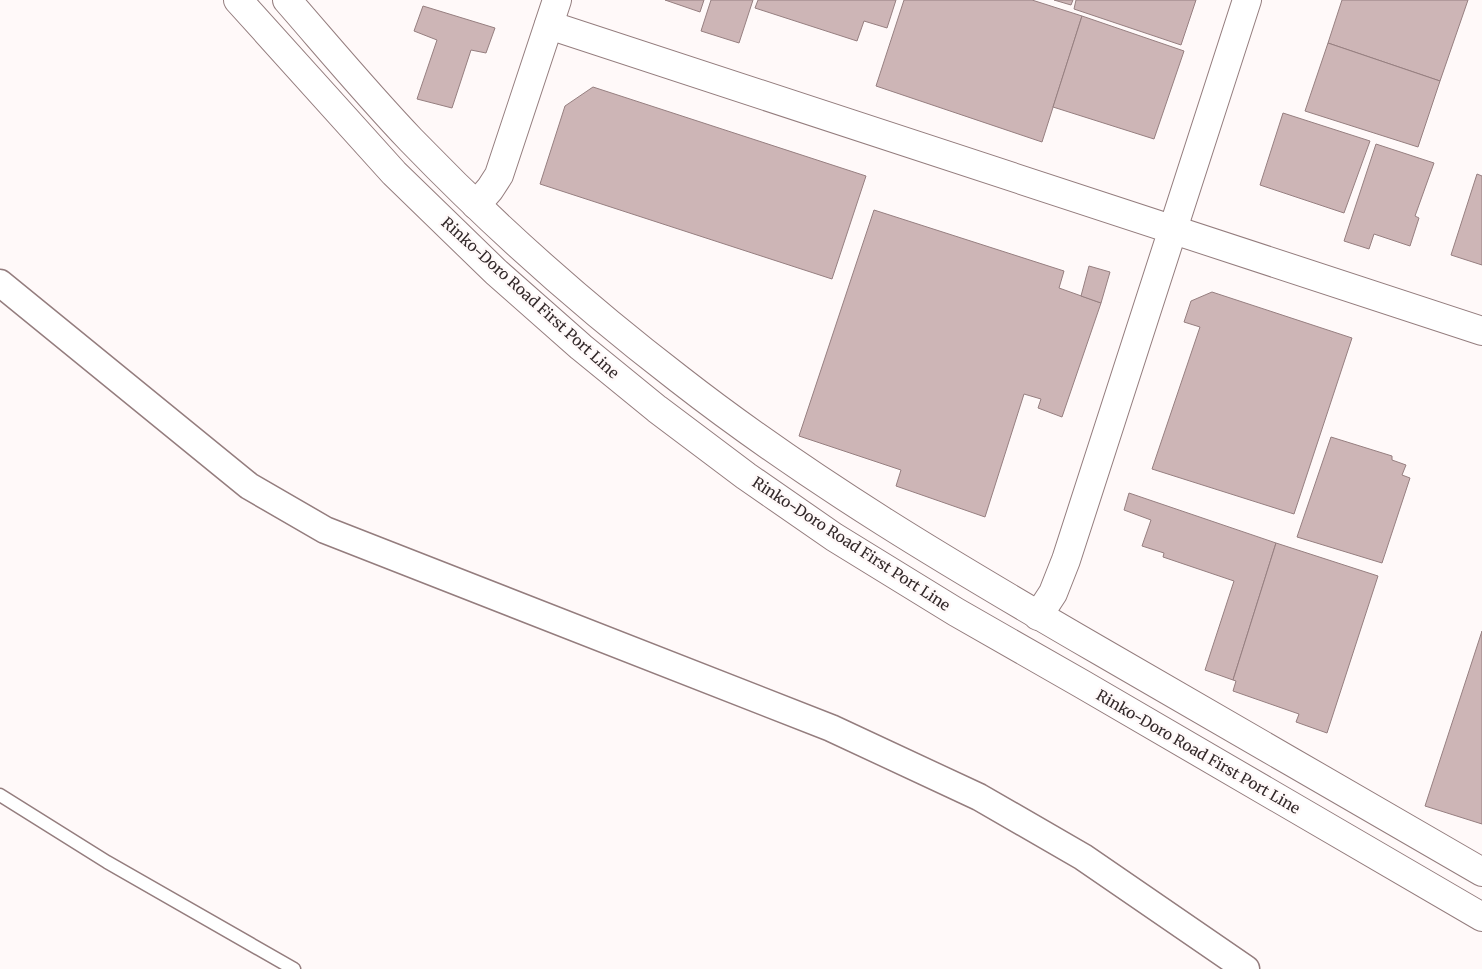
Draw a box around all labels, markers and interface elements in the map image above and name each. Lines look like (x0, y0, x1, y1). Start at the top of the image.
street label: Rinko-Doro Road First Port Line (438, 213, 623, 383)
street label: Rinko-Doro Road First Port Line (749, 472, 954, 615)
street label: Rinko-Doro Road First Port Line (1093, 685, 1304, 818)

